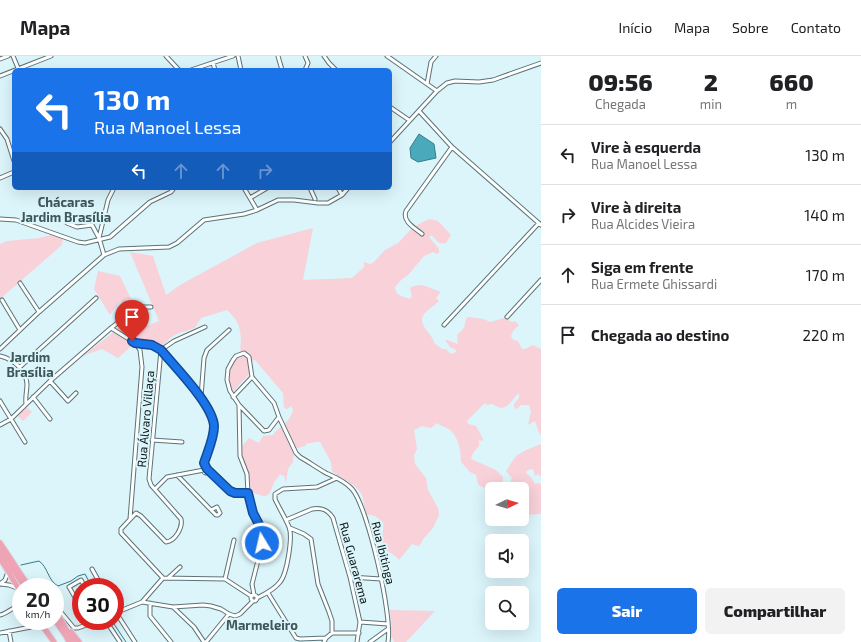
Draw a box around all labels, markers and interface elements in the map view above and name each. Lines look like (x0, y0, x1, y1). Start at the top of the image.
text: Mapa (20, 16, 70, 39)
text: Início (619, 19, 652, 36)
text: Mapa (674, 19, 710, 36)
text: Sobre (732, 19, 769, 36)
text: Contato (791, 19, 841, 36)
text: 09:56 (588, 67, 653, 96)
text: 2 (704, 67, 718, 96)
text: 660 (769, 67, 814, 96)
text: 130 m (94, 82, 170, 116)
icon: left (28, 84, 80, 136)
text: Chegada (595, 96, 646, 112)
text: min (700, 96, 722, 112)
text: m (786, 96, 797, 112)
text: Rua Manoel Lessa (94, 116, 241, 138)
text: Vire à esquerda (591, 138, 701, 156)
icon: left (557, 144, 579, 166)
text: 130 m (805, 146, 845, 164)
text: Rua Manoel Lessa (591, 156, 697, 172)
icon: left (128, 160, 150, 182)
icon: ahead (170, 160, 192, 182)
icon: ahead (212, 160, 234, 182)
icon: right (254, 160, 276, 182)
district label: Chácaras Jardim Brasília (21, 194, 111, 225)
text: Vire à direita (591, 198, 681, 216)
icon: right (557, 204, 579, 226)
text: 140 m (804, 206, 845, 224)
text: Rua Alcides Vieira (591, 216, 695, 232)
text: Siga em frente (591, 258, 693, 276)
icon: ahead (557, 264, 579, 286)
text: 170 m (806, 266, 845, 284)
text: Rua Ermete Ghissardi (591, 276, 717, 292)
pin (115, 300, 149, 341)
icon: arrive (121, 306, 143, 328)
icon: arrive (557, 324, 579, 346)
text: Chegada ao destino (591, 326, 729, 344)
text: 220 m (803, 326, 845, 344)
district label: Jardim Brasília (6, 349, 54, 380)
street label: Rua Álvaro Villaça (134, 370, 157, 468)
north arrow (485, 482, 529, 526)
map controls (485, 482, 529, 630)
street label: Rua Guararema (337, 520, 373, 605)
street label: Rua Ibitinga (369, 520, 399, 586)
position arrow (241, 522, 283, 564)
button: sound (485, 534, 529, 578)
speed limit sign: 30 (72, 578, 124, 630)
button: search (485, 586, 529, 630)
text: 20 (26, 587, 50, 611)
button: Sair (557, 588, 697, 634)
button: Compartilhar (705, 588, 845, 634)
text: km/h (26, 608, 50, 620)
district label: Marmeleiro (226, 617, 298, 633)

